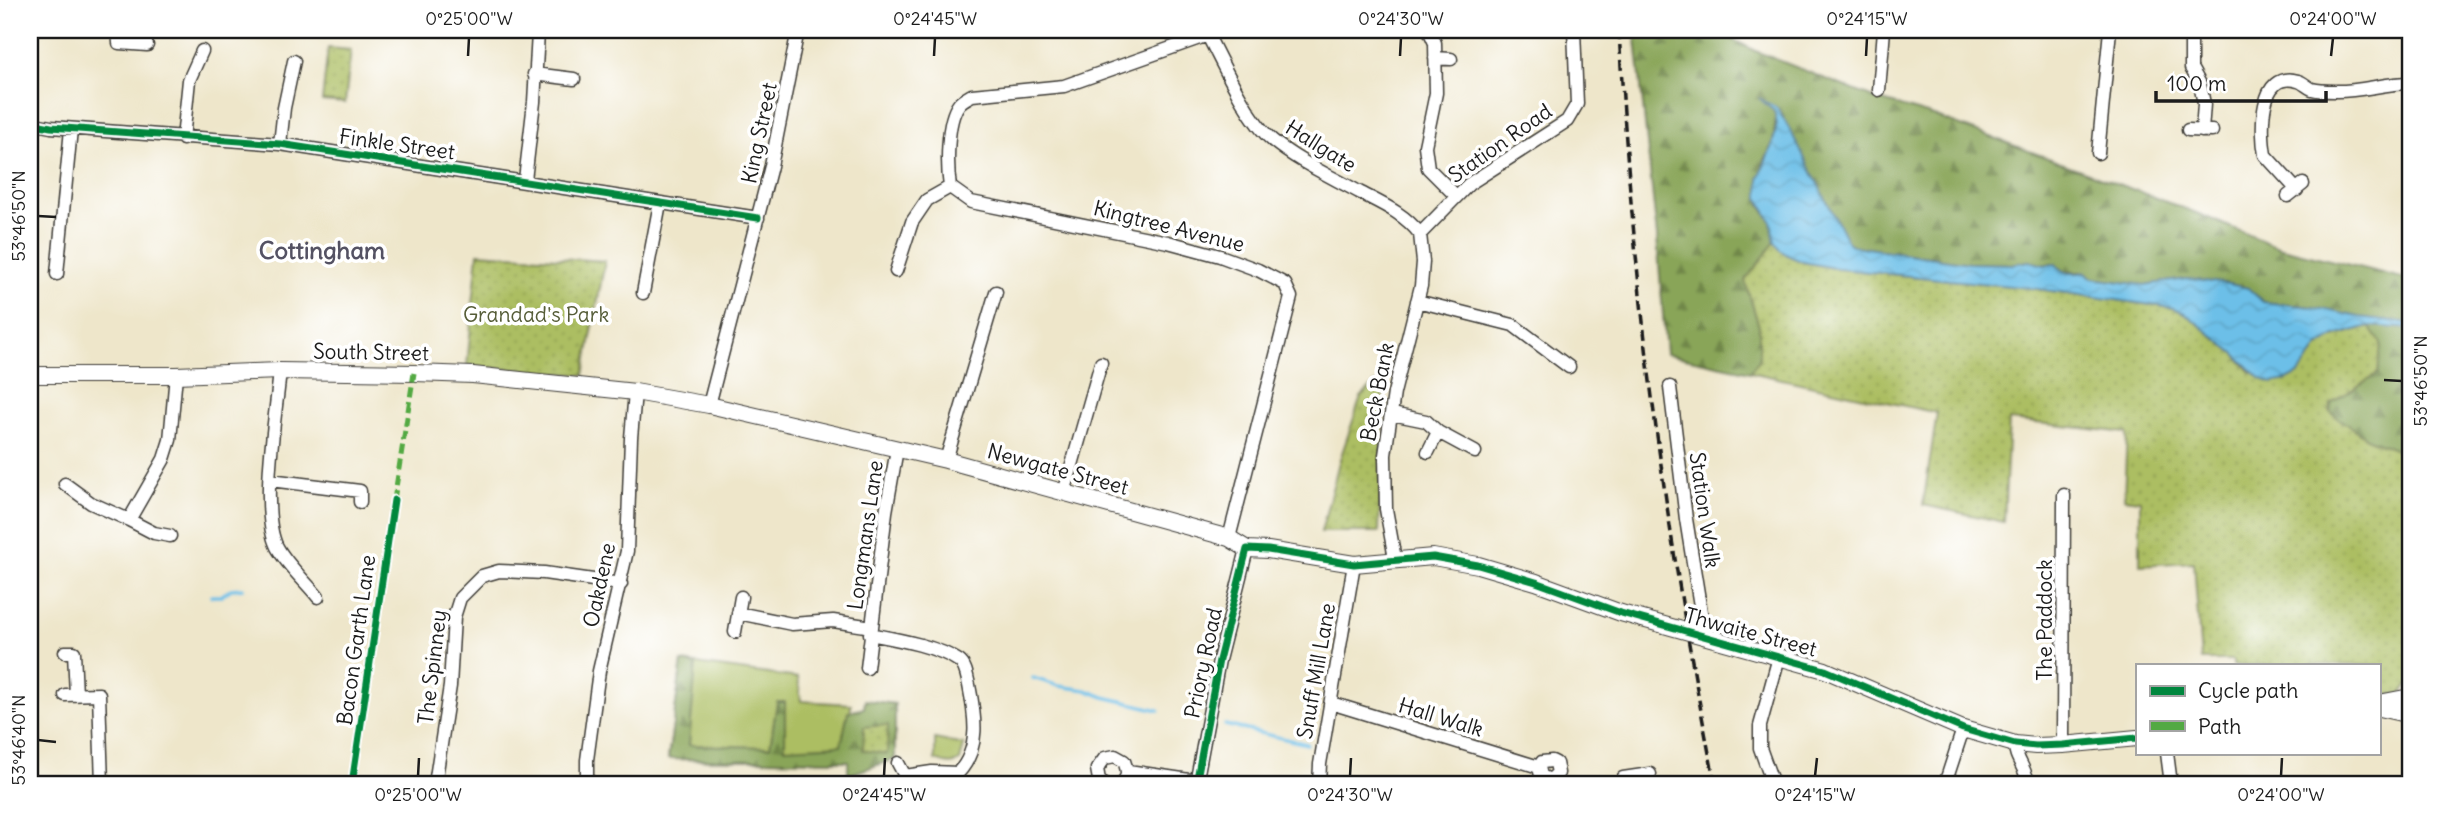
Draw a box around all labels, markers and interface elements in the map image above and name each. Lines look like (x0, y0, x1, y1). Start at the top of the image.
text: 0°25'00"W (425, 7, 513, 30)
text: 0°24'45"W (893, 7, 977, 30)
text: 0°24'30"W (1358, 7, 1444, 30)
text: 0°24'15"W (1826, 7, 1908, 30)
text: 0°24'00"W (2289, 7, 2377, 30)
scale bar (2156, 60, 2326, 104)
text: 100 m (2167, 70, 2226, 97)
street label: King Street (735, 80, 783, 186)
street label: Station Road (1443, 97, 1557, 189)
street label: Hallgate (1281, 114, 1361, 178)
street label: Finkle Street (337, 123, 457, 165)
text: 53°46'50"N (7, 170, 30, 262)
street label: Kingtree Avenue (1091, 194, 1247, 258)
district label: Cottingham (259, 235, 385, 265)
park label: Grandad's Park (463, 301, 609, 328)
text: 53°46'50"N (2409, 335, 2432, 427)
street label: South Street (313, 337, 429, 367)
street label: Beck Bank (1354, 340, 1400, 444)
street label: Newgate Street (984, 437, 1132, 501)
street label: Station Walk (1683, 450, 1727, 570)
street label: Longmans Lane (841, 458, 889, 612)
street label: Oakdene (577, 540, 621, 630)
street label: Bacon Garth Lane (331, 553, 381, 727)
street label: The Paddock (2031, 559, 2058, 681)
street label: Snuff Mill Lane (1291, 601, 1341, 741)
street label: Thwaite Street (1682, 601, 1820, 663)
street label: Priory Road (1178, 605, 1228, 721)
street label: The Spinney (412, 608, 452, 726)
legend (2136, 664, 2380, 754)
text: Cycle path (2198, 677, 2298, 704)
street label: Hall Walk (1395, 691, 1487, 743)
text: 53°46'40"N (7, 695, 30, 785)
text: Path (2198, 713, 2241, 740)
text: 0°25'00"W (374, 783, 462, 806)
text: 0°24'45"W (842, 783, 926, 806)
text: 0°24'30"W (1307, 783, 1393, 806)
text: 0°24'15"W (1774, 783, 1856, 806)
text: 0°24'00"W (2237, 783, 2325, 806)

